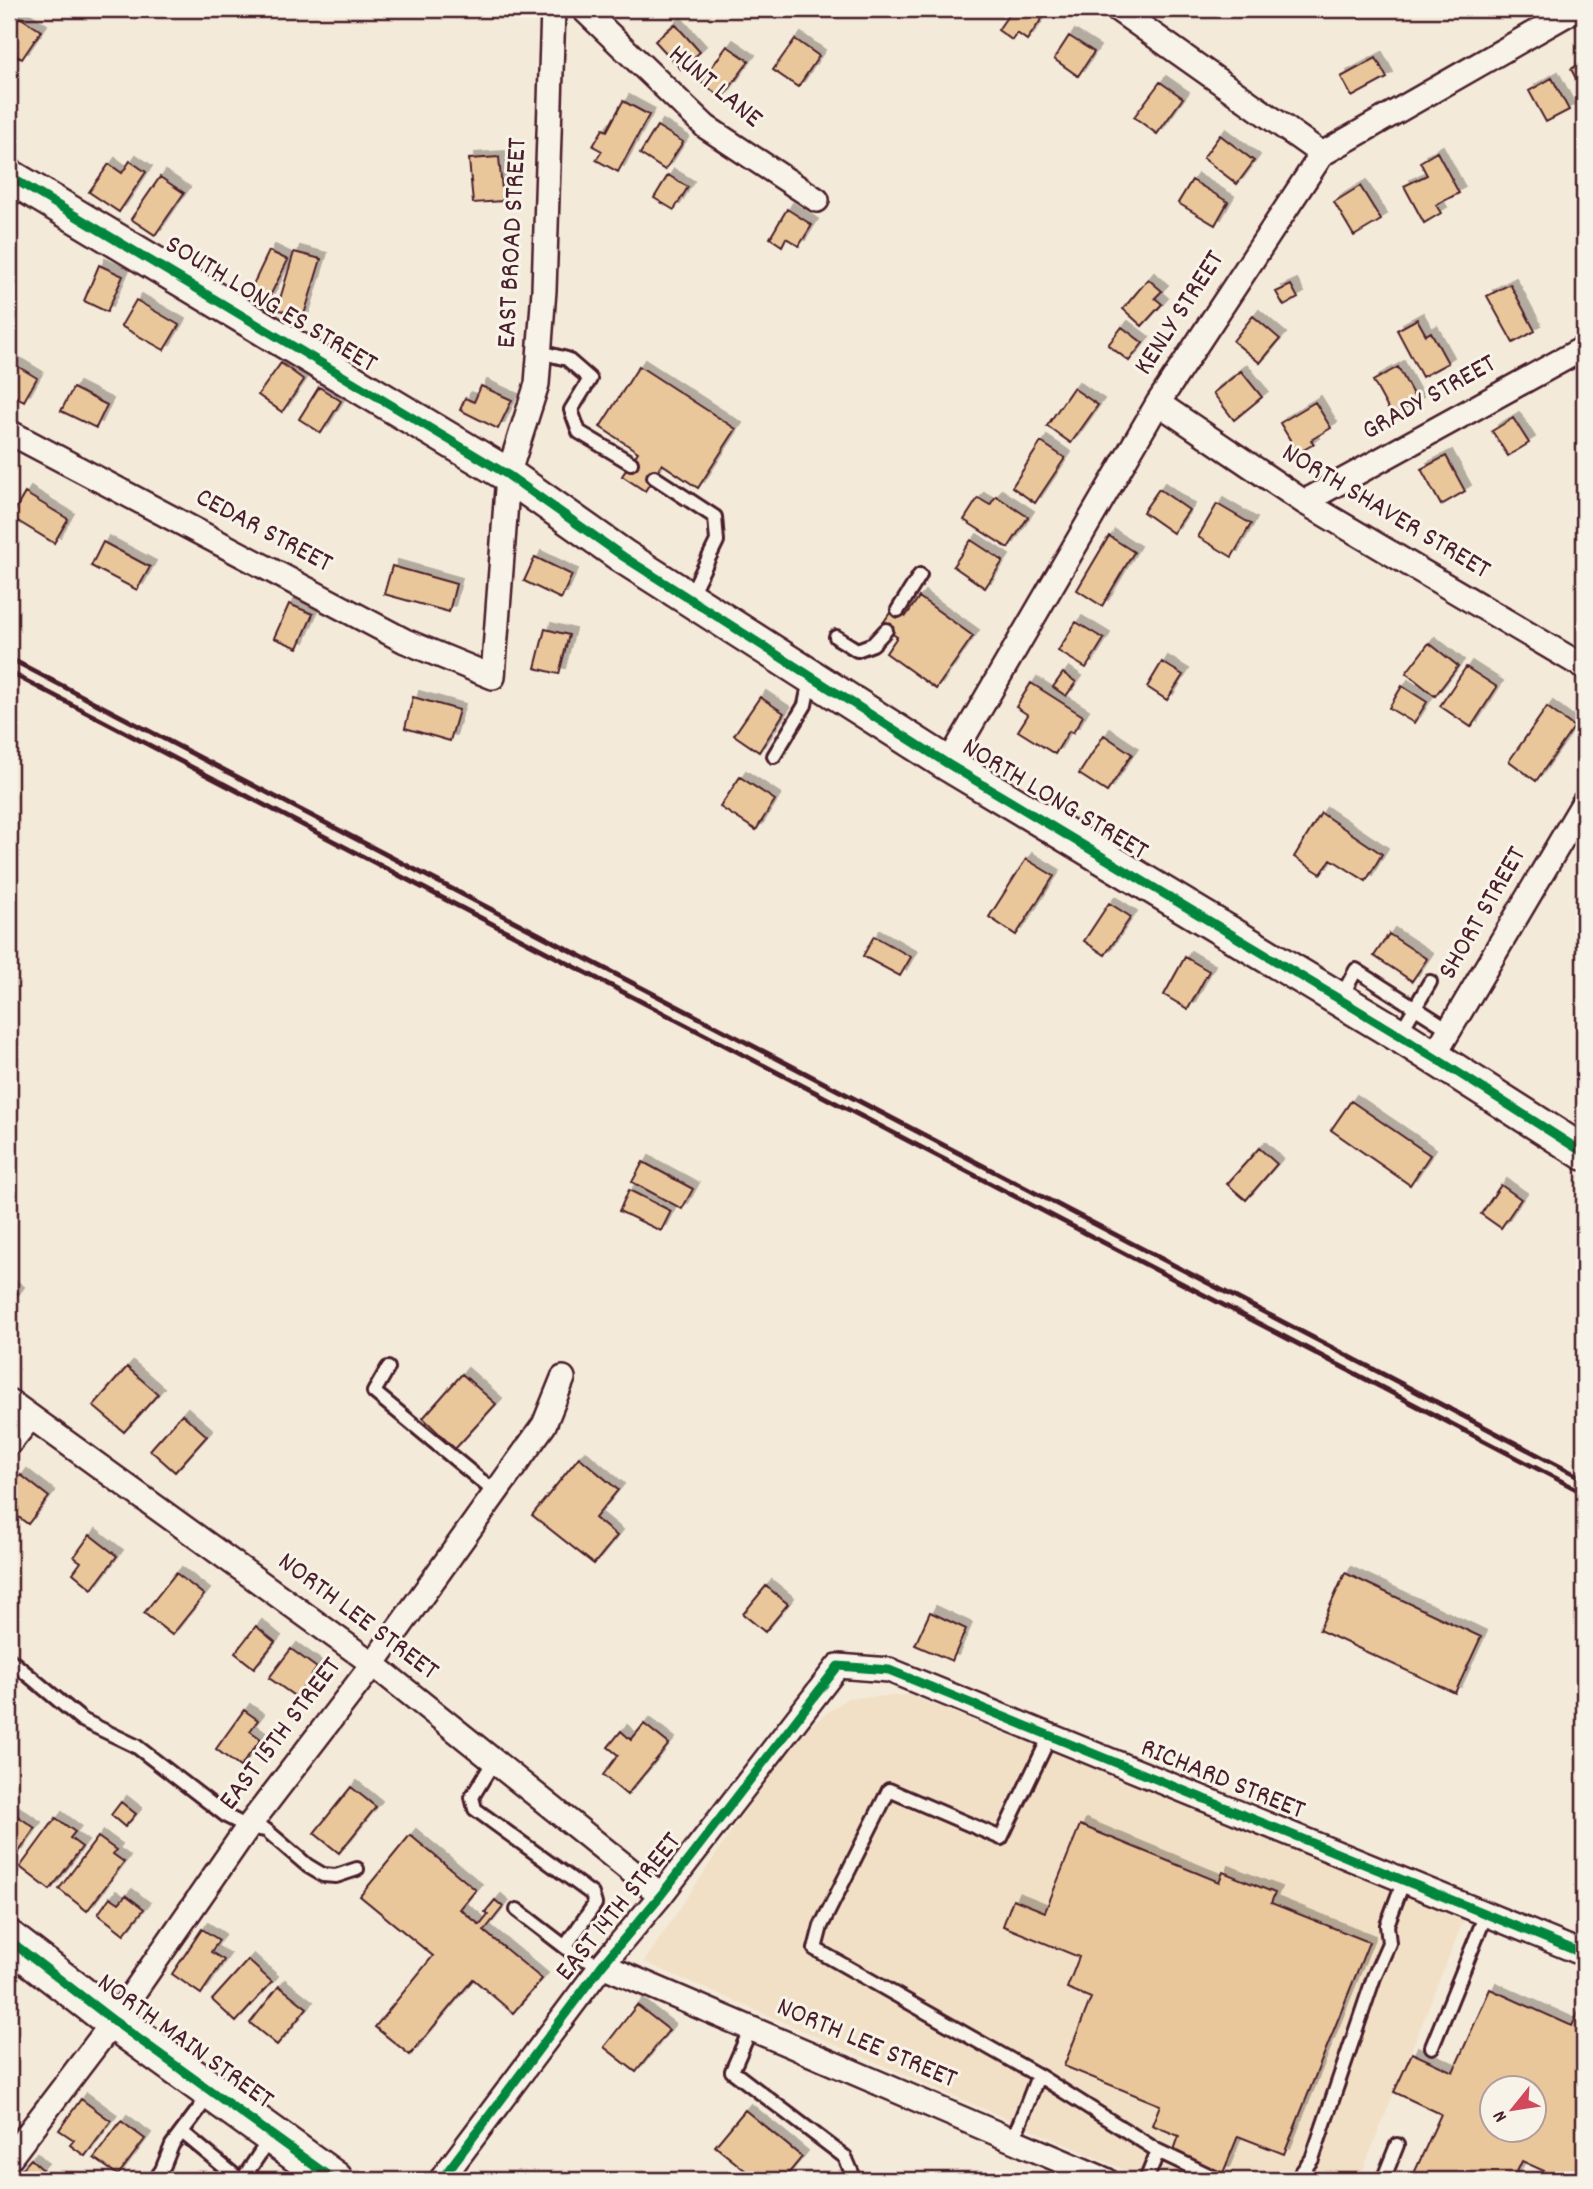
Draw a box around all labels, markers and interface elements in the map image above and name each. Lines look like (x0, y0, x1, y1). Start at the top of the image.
street label: HUNT LANE (658, 37, 770, 140)
street label: EAST BROAD STREET (489, 137, 539, 349)
street label: SOUTH LONG ES STREET (156, 227, 384, 385)
street label: KENLY STREET (1126, 244, 1236, 384)
street label: GRADY STREET (1356, 346, 1504, 452)
street label: NORTH SHAVER STREET (1273, 435, 1497, 591)
street label: CEDAR STREET (187, 479, 339, 585)
street label: NORTH LONG STREET (953, 729, 1155, 873)
street label: SHORT STREET (1430, 840, 1538, 988)
street label: NORTH LEE STREET (268, 1544, 446, 1692)
street label: EAST 15TH STREET (211, 1650, 353, 1820)
street label: RICHARD STREET (1134, 1730, 1310, 1832)
street label: EAST 14TH STREET (547, 1825, 693, 1991)
street label: NORTH MAIN STREET (87, 1965, 281, 2121)
street label: NORTH LEE STREET (770, 1989, 962, 2101)
north arrow (1478, 2074, 1548, 2144)
text: N (1487, 2105, 1515, 2127)

